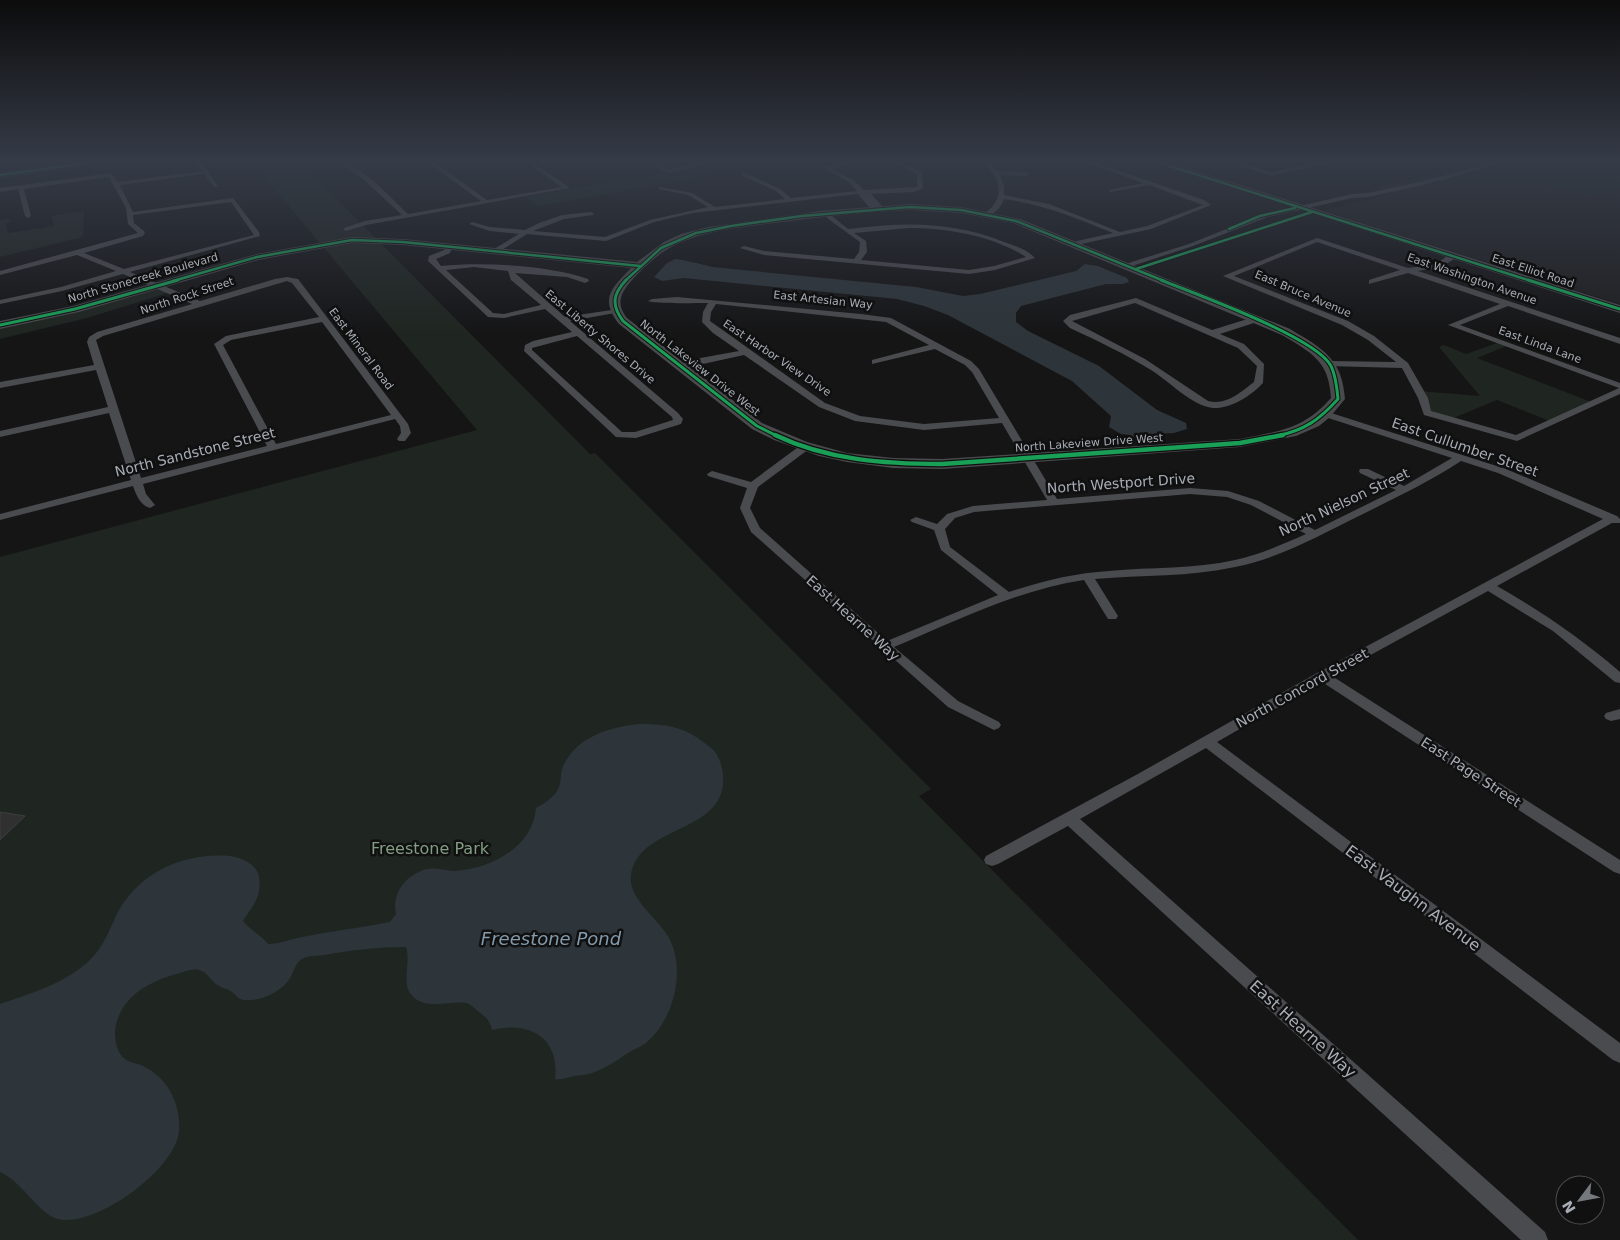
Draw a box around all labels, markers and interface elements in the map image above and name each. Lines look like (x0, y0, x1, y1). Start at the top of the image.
street label: North Stonecreek Boulevard (67, 250, 219, 306)
street label: East Washington Avenue (1405, 251, 1539, 307)
street label: East Elliot Road (1490, 252, 1576, 290)
street label: East Bruce Avenue (1253, 268, 1353, 320)
street label: North Rock Street (139, 275, 236, 317)
street label: East Liberty Shores Drive (542, 287, 658, 387)
street label: East Artesian Way (773, 288, 874, 312)
street label: East Mineral Road (326, 306, 396, 392)
street label: North Lakeview Drive West (637, 317, 763, 419)
street label: East Harbor View Drive (721, 317, 834, 399)
street label: East Linda Lane (1497, 324, 1583, 366)
street label: East Cullumber Street (1390, 414, 1541, 480)
street label: North Sandstone Street (113, 424, 277, 480)
street label: North Lakeview Drive West (1014, 431, 1164, 455)
street label: North Nielson Street (1276, 464, 1412, 539)
street label: North Westport Drive (1046, 470, 1196, 496)
street label: East Hearne Way (803, 572, 903, 664)
street label: North Concord Street (1233, 645, 1371, 731)
street label: East Page Street (1418, 734, 1524, 810)
park label: Freestone Park (371, 839, 490, 858)
street label: East Vaughn Avenue (1342, 841, 1484, 955)
water label: Freestone Pond (481, 928, 622, 949)
street label: East Hearne Way (1246, 976, 1360, 1082)
north arrow (1555, 1175, 1605, 1225)
text: N (1559, 1198, 1579, 1216)

